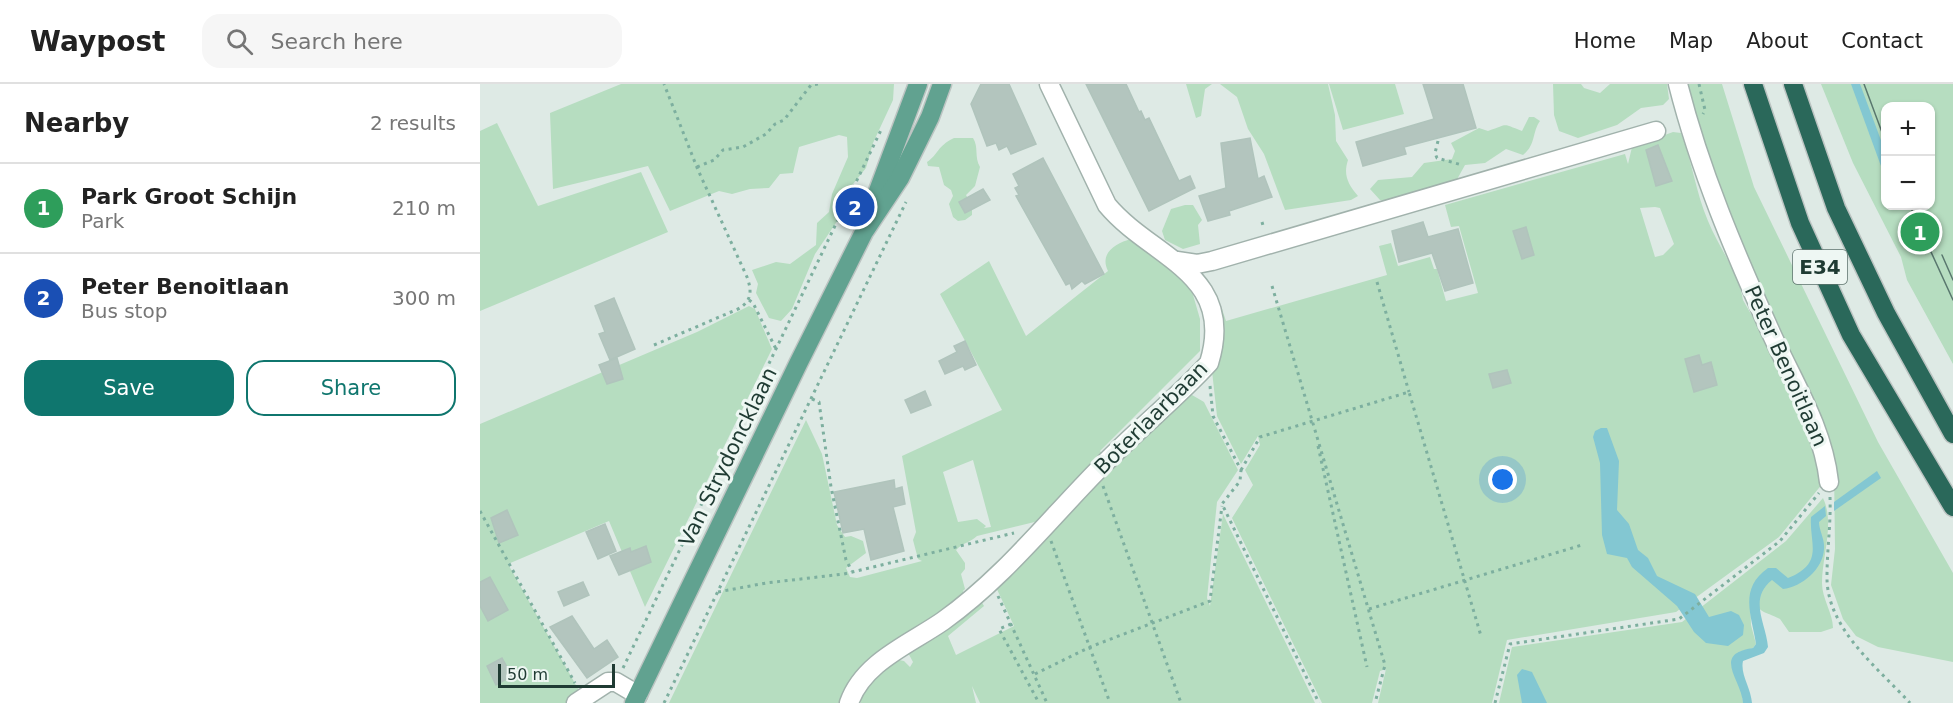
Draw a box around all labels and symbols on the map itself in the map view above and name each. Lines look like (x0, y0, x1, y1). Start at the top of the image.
pin: 2 (836, 184, 874, 230)
pin: 1 (1900, 210, 1940, 254)
road number: E34 (1793, 250, 1847, 284)
street label: Peter Benoitlaan (1740, 282, 1832, 450)
street label: Boterlaarbaan (1090, 357, 1212, 479)
street label: Van Strydoncklaan (674, 364, 782, 550)
your location (1488, 465, 1517, 494)
scale bar (498, 661, 615, 688)

